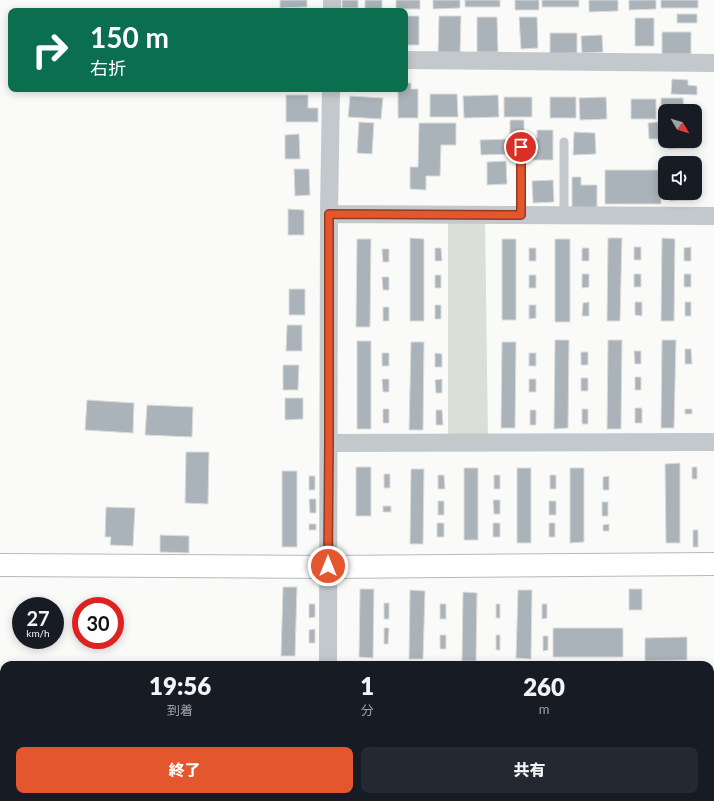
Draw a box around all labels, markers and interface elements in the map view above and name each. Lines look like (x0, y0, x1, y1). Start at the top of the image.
text: 150 m (90, 20, 169, 54)
icon: right (24, 24, 76, 76)
text: 右折 (90, 57, 126, 79)
north arrow (658, 104, 702, 148)
map controls (658, 104, 702, 200)
pin (504, 130, 538, 164)
icon: arrive (510, 136, 532, 158)
button: sound (658, 156, 702, 200)
position arrow (307, 545, 349, 587)
speed limit sign: 30 (72, 597, 124, 649)
text: 27 (26, 606, 50, 630)
text: km/h (26, 627, 50, 639)
text: 19:56 (149, 671, 211, 700)
text: 1 (360, 671, 374, 700)
text: 260 (523, 672, 565, 701)
text: m (539, 701, 549, 717)
text: 到着 (167, 702, 193, 718)
text: 分 (361, 702, 374, 718)
button: 終了 (16, 747, 353, 793)
button: 共有 (361, 747, 698, 793)

